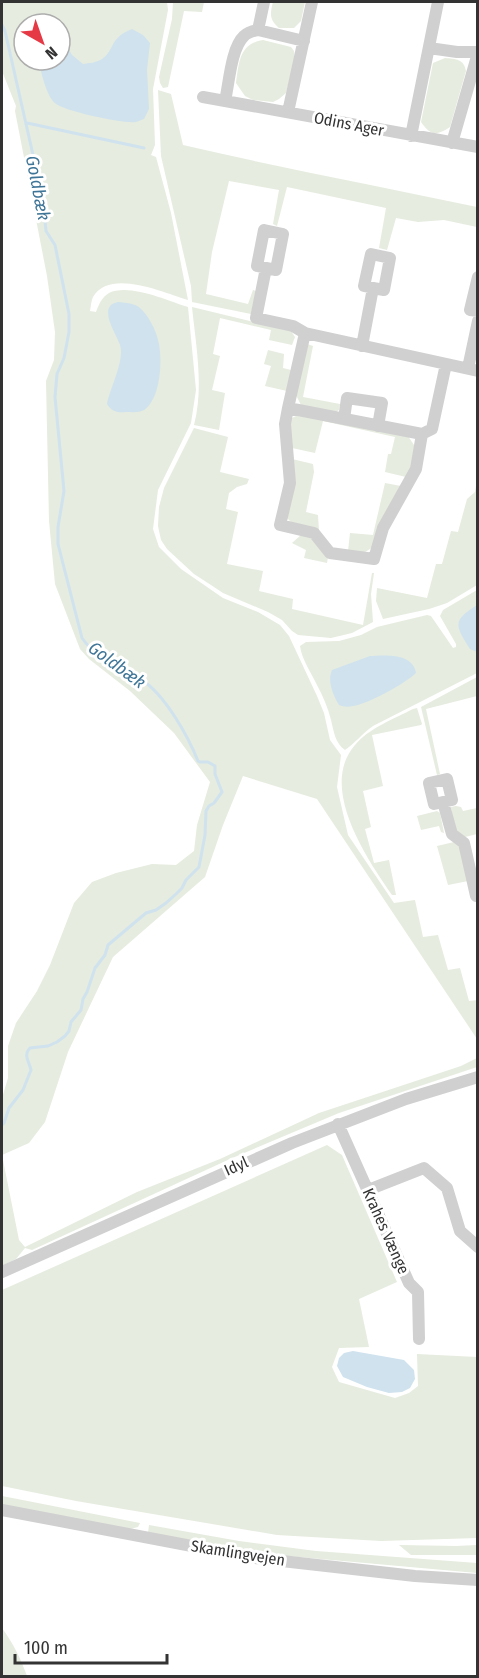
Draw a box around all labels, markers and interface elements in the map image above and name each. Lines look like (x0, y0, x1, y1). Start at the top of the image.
north arrow (12, 12, 72, 72)
text: N (42, 43, 61, 63)
street label: Odins Ager (312, 108, 386, 140)
water label: Goldbæk (21, 154, 55, 222)
water label: Goldbæk (84, 637, 150, 693)
street label: Idyl (221, 1152, 251, 1180)
street label: Krahes Vænge (359, 1185, 413, 1277)
street label: Skamlingvejen (190, 1536, 286, 1570)
scale bar (15, 1627, 166, 1665)
text: 100 m (24, 1637, 68, 1659)

